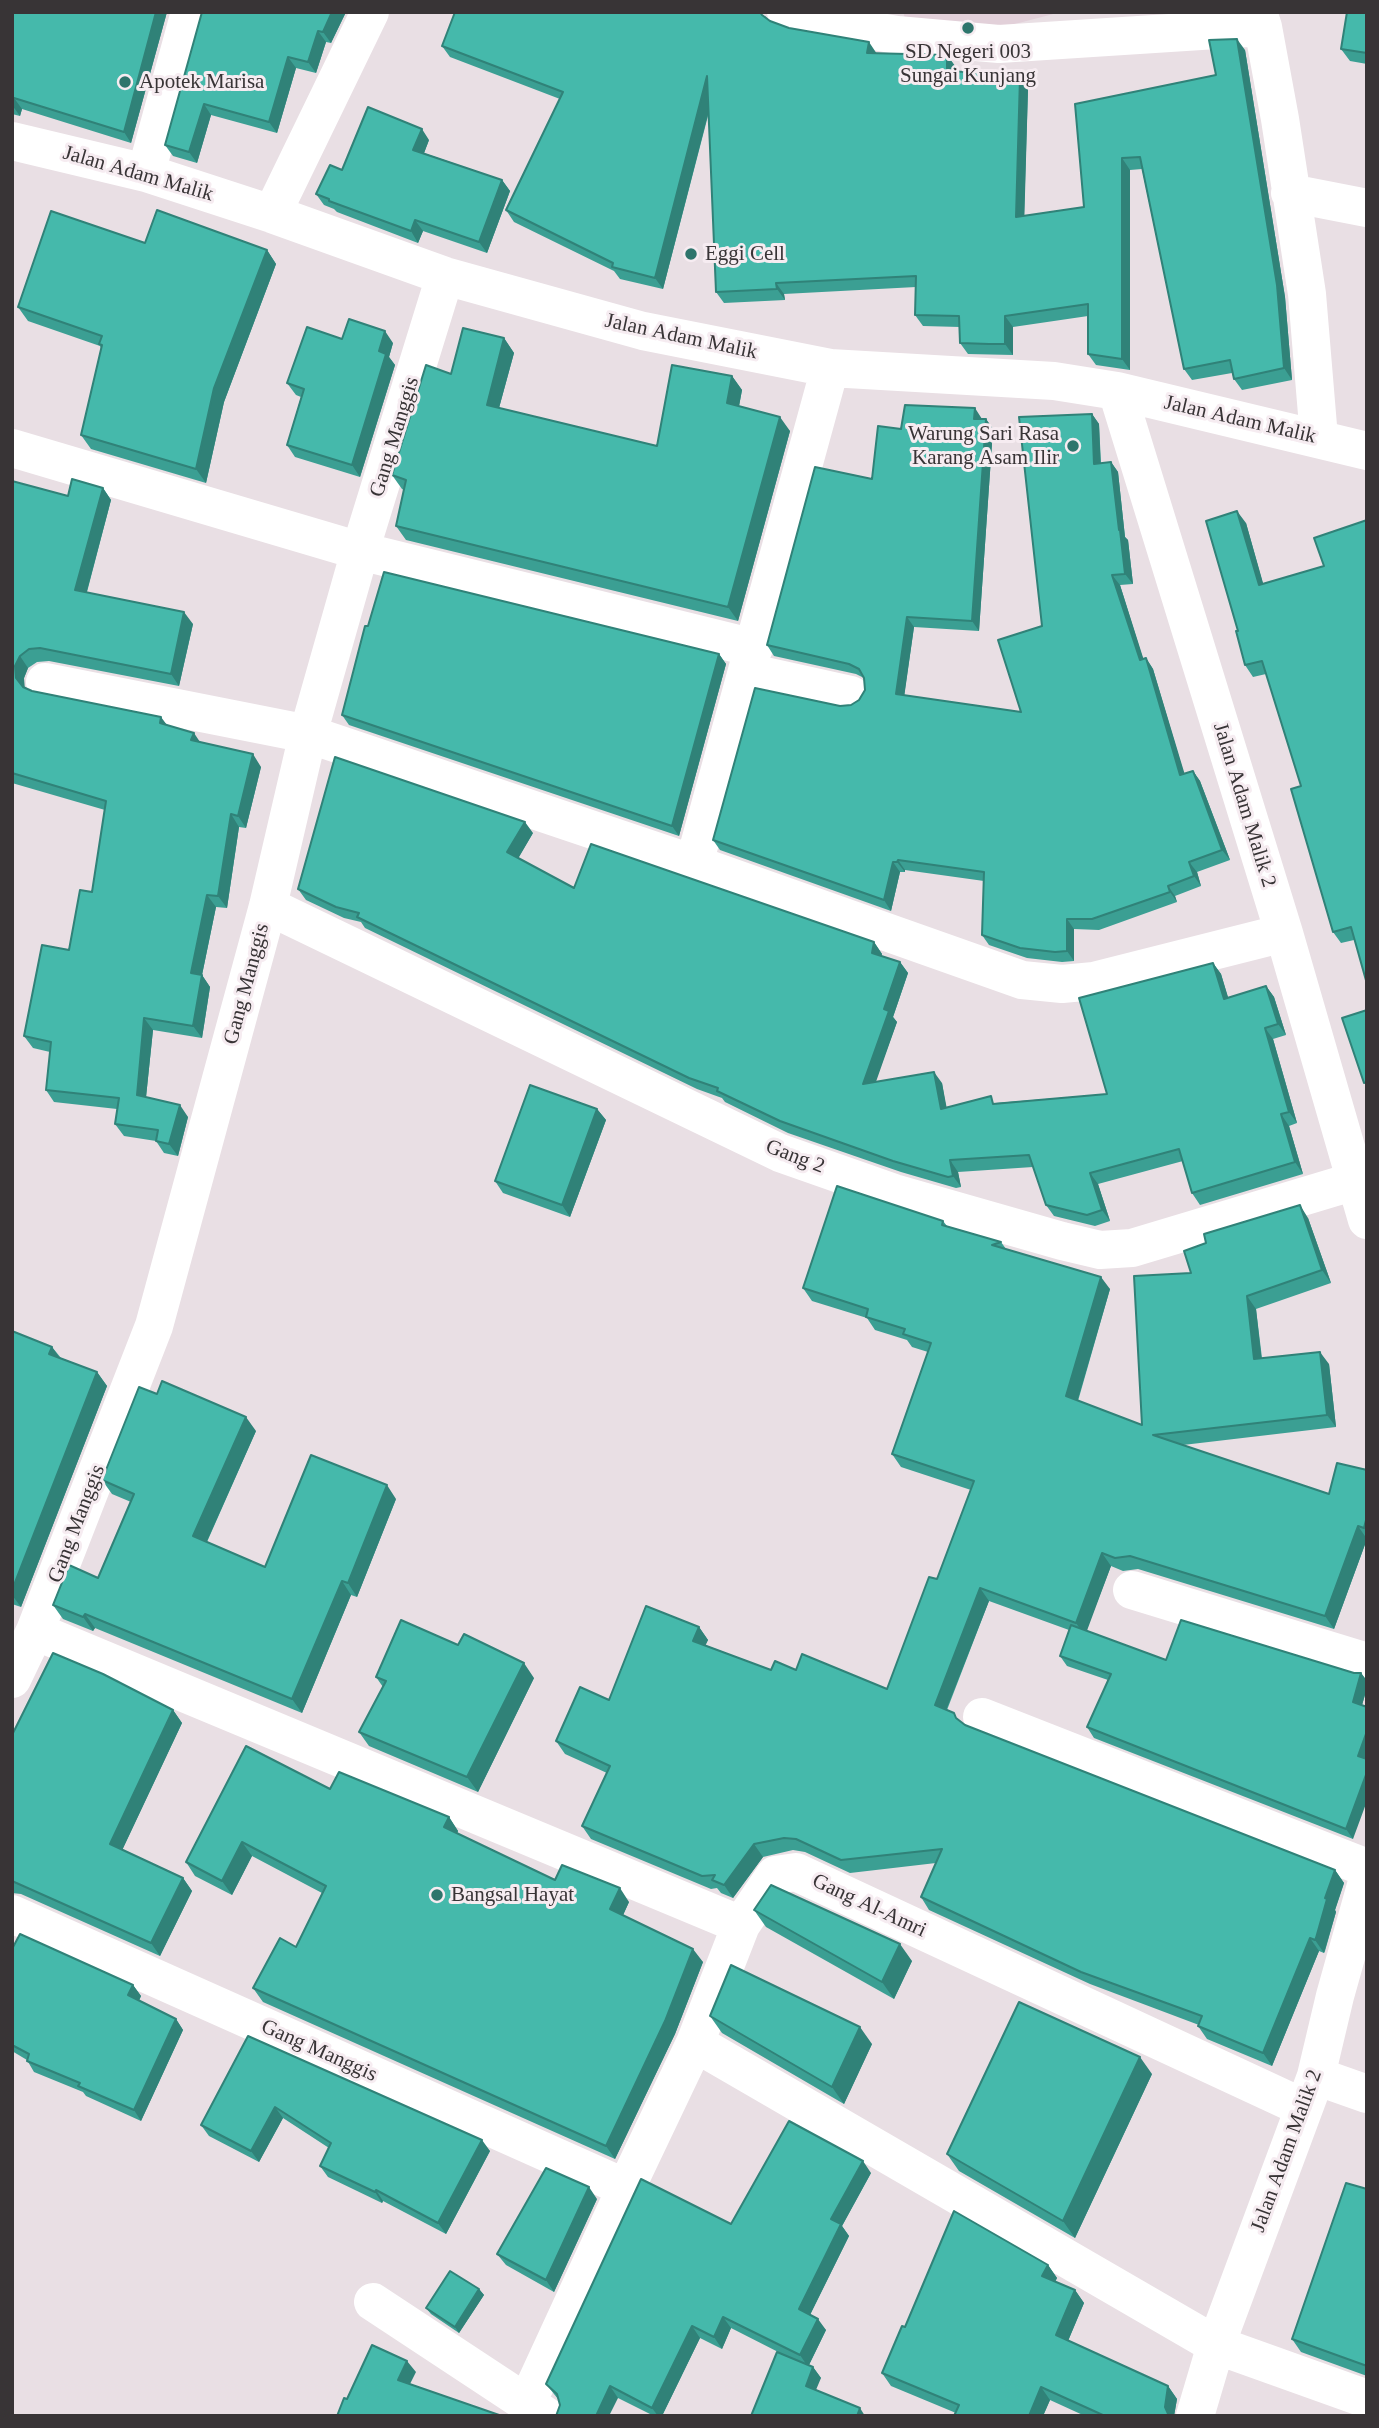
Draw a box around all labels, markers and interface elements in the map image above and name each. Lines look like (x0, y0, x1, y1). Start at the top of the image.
marker: SD Negeri 003 Sungai Kunjang (960, 20, 976, 36)
place label: SD Negeri 003 Sungai Kunjang (900, 39, 1036, 89)
place label: Apotek Marisa (139, 69, 264, 95)
marker: Apotek Marisa (117, 74, 133, 90)
street label: Jalan Adam Malik (60, 141, 216, 207)
place label: Eggi Cell (705, 241, 785, 267)
marker: Eggi Cell (683, 246, 699, 262)
street label: Jalan Adam Malik (603, 309, 759, 365)
street label: Gang Manggis (365, 374, 425, 500)
street label: Jalan Adam Malik (1162, 390, 1318, 450)
place label: Warung Sari Rasa Karang Asam Ilir (908, 421, 1059, 471)
marker: Warung Sari Rasa Karang Asam Ilir (1065, 438, 1081, 454)
street label: Jalan Adam Malik 2 (1207, 720, 1281, 890)
street label: Gang Manggis (219, 921, 275, 1047)
street label: Gang 2 (762, 1134, 828, 1180)
street label: Gang Manggis (43, 1461, 111, 1587)
street label: Gang Al-Amri (808, 1869, 930, 1943)
place label: Bangsal Hayat (451, 1882, 574, 1908)
marker: Bangsal Hayat (429, 1887, 445, 1903)
street label: Gang Manggis (257, 2014, 381, 2088)
street label: Jalan Adam Malik 2 (1246, 2066, 1328, 2236)

